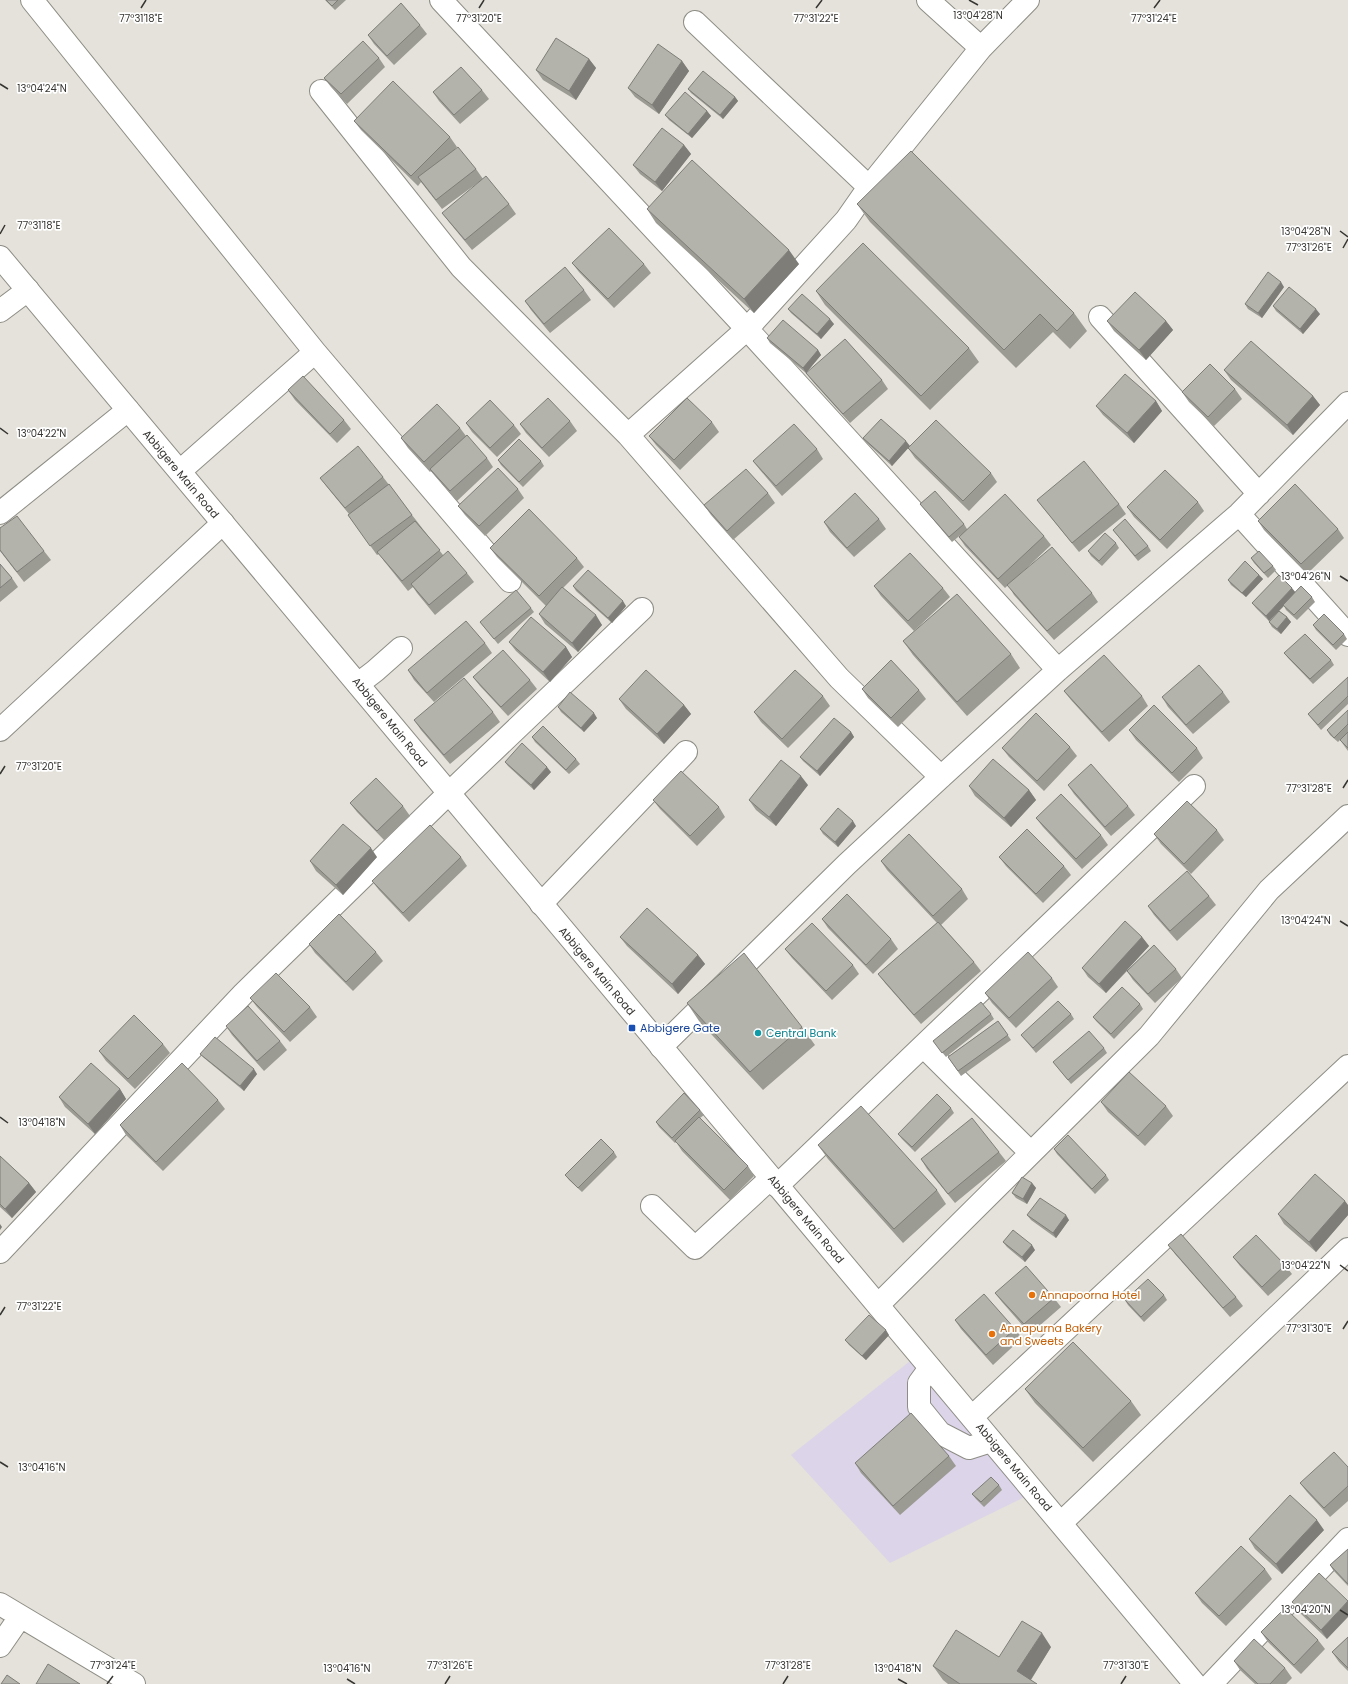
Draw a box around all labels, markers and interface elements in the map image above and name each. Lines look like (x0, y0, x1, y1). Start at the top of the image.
text: 13°04'28"N (953, 8, 1003, 23)
text: 77°31'18"E (119, 11, 163, 26)
text: 77°31'20"E (456, 11, 502, 26)
text: 77°31'22"E (793, 11, 839, 26)
text: 77°31'24"E (1131, 11, 1177, 26)
text: 13°04'24"N (17, 81, 67, 96)
text: 77°31'18"E (17, 218, 61, 233)
text: 13°04'28"N (1281, 224, 1331, 239)
text: 77°31'26"E (1286, 240, 1332, 255)
text: 13°04'22"N (18, 426, 66, 441)
street label: Abbigere Main Road (139, 426, 223, 522)
text: 13°04'26"N (1281, 569, 1331, 584)
street label: Abbigere Main Road (349, 674, 431, 770)
text: 77°31'20"E (16, 759, 62, 774)
text: 77°31'28"E (1286, 781, 1332, 796)
text: 13°04'24"N (1281, 913, 1331, 928)
street label: Abbigere Main Road (555, 923, 639, 1019)
place label: Abbigere Gate (640, 1020, 720, 1036)
marker: Abbigere Gate (627, 1023, 637, 1033)
place label: Central Bank (766, 1025, 837, 1041)
marker: Central Bank (753, 1028, 763, 1038)
text: 13°04'18"N (19, 1115, 65, 1130)
street label: Abbigere Main Road (764, 1171, 848, 1267)
text: 13°04'22"N (1282, 1258, 1330, 1273)
place label: Annapoorna Hotel (1040, 1287, 1140, 1303)
marker: Annapoorna Hotel (1027, 1290, 1037, 1300)
text: 77°31'22"E (16, 1299, 62, 1314)
place label: Annapurna Bakery and Sweets (1000, 1320, 1103, 1349)
text: 77°31'30"E (1286, 1321, 1332, 1336)
marker: Annapurna Bakery and Sweets (987, 1329, 997, 1339)
street label: Abbigere Main Road (972, 1419, 1056, 1515)
text: 13°04'16"N (19, 1460, 65, 1475)
text: 13°04'20"N (1281, 1602, 1331, 1617)
text: 77°31'24"E (90, 1658, 136, 1673)
text: 77°31'26"E (427, 1658, 473, 1673)
text: 77°31'28"E (765, 1658, 811, 1673)
text: 77°31'30"E (1103, 1658, 1149, 1673)
text: 13°04'16"N (324, 1661, 370, 1676)
text: 13°04'18"N (875, 1661, 921, 1676)

